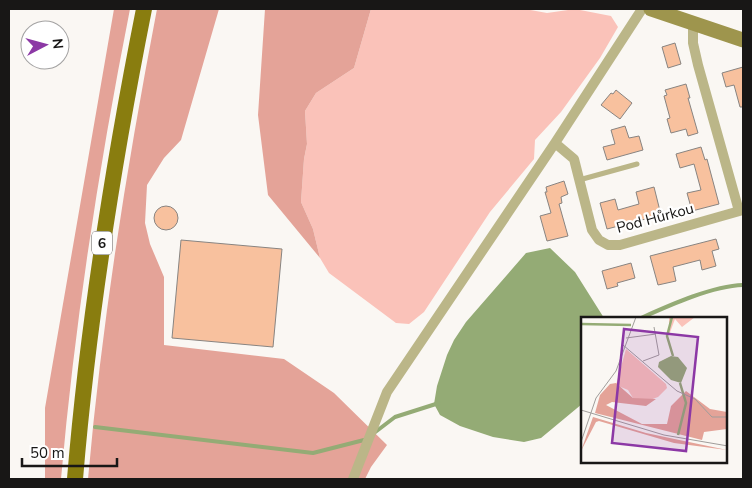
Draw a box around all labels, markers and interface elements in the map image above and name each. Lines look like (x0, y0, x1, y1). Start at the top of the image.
north arrow (20, 20, 70, 70)
text: N (47, 37, 67, 50)
street label: Pod Hůrkou (614, 198, 696, 238)
road number: 6 (92, 232, 112, 254)
inset map (581, 317, 727, 463)
scale bar (22, 436, 118, 468)
text: 50 m (30, 443, 65, 463)

